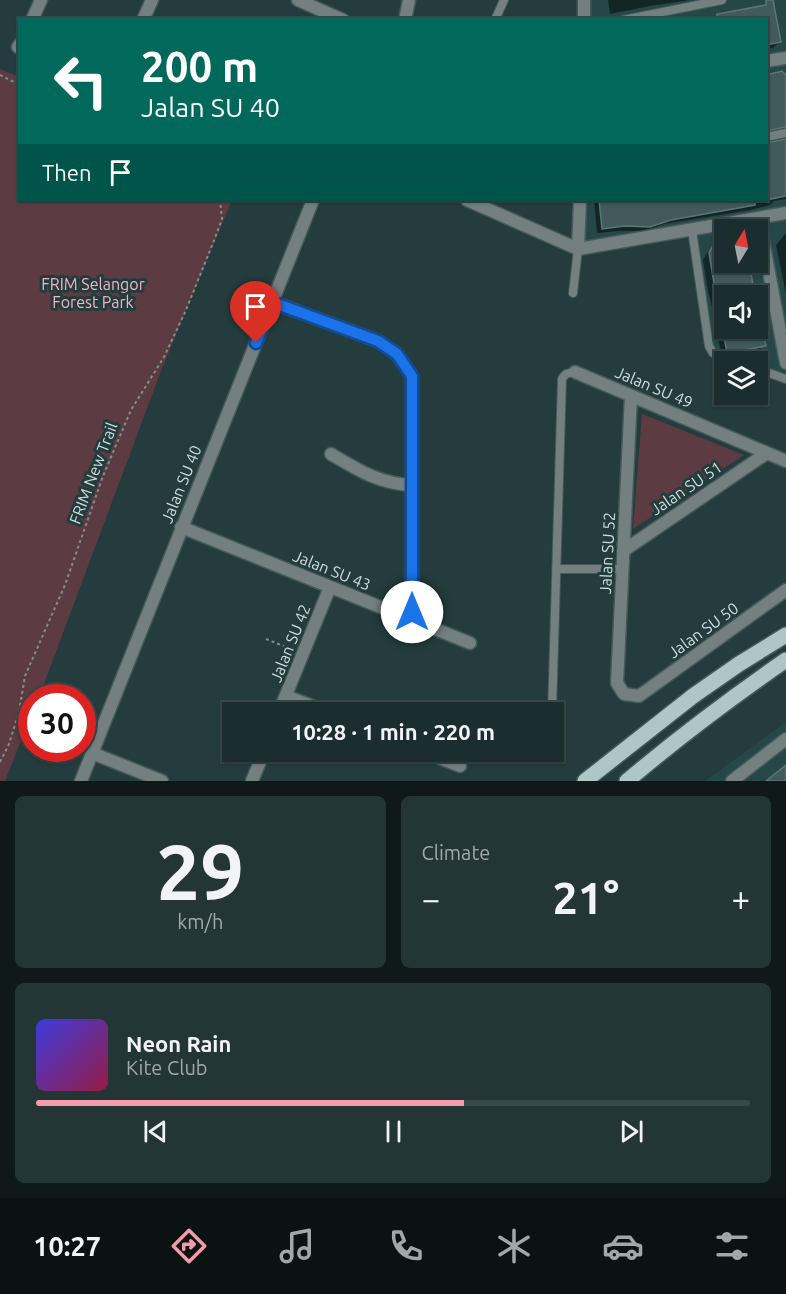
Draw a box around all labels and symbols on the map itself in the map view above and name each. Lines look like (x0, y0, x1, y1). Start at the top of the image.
north arrow (714, 219, 768, 273)
park label: FRIM Selangor Forest Park (41, 275, 145, 311)
pin (230, 281, 281, 343)
street label: Jalan SU 49 (613, 363, 695, 411)
street label: FRIM New Trail (65, 420, 121, 526)
street label: Jalan SU 40 (157, 442, 205, 526)
street label: Jalan SU 51 (647, 458, 725, 518)
street label: Jalan SU 52 (596, 511, 618, 595)
street label: Jalan SU 43 (290, 546, 374, 594)
position arrow (380, 580, 444, 644)
street label: Jalan SU 50 (664, 599, 742, 661)
street label: Jalan SU 42 (266, 601, 314, 685)
speed limit sign: 30 (18, 684, 96, 762)

